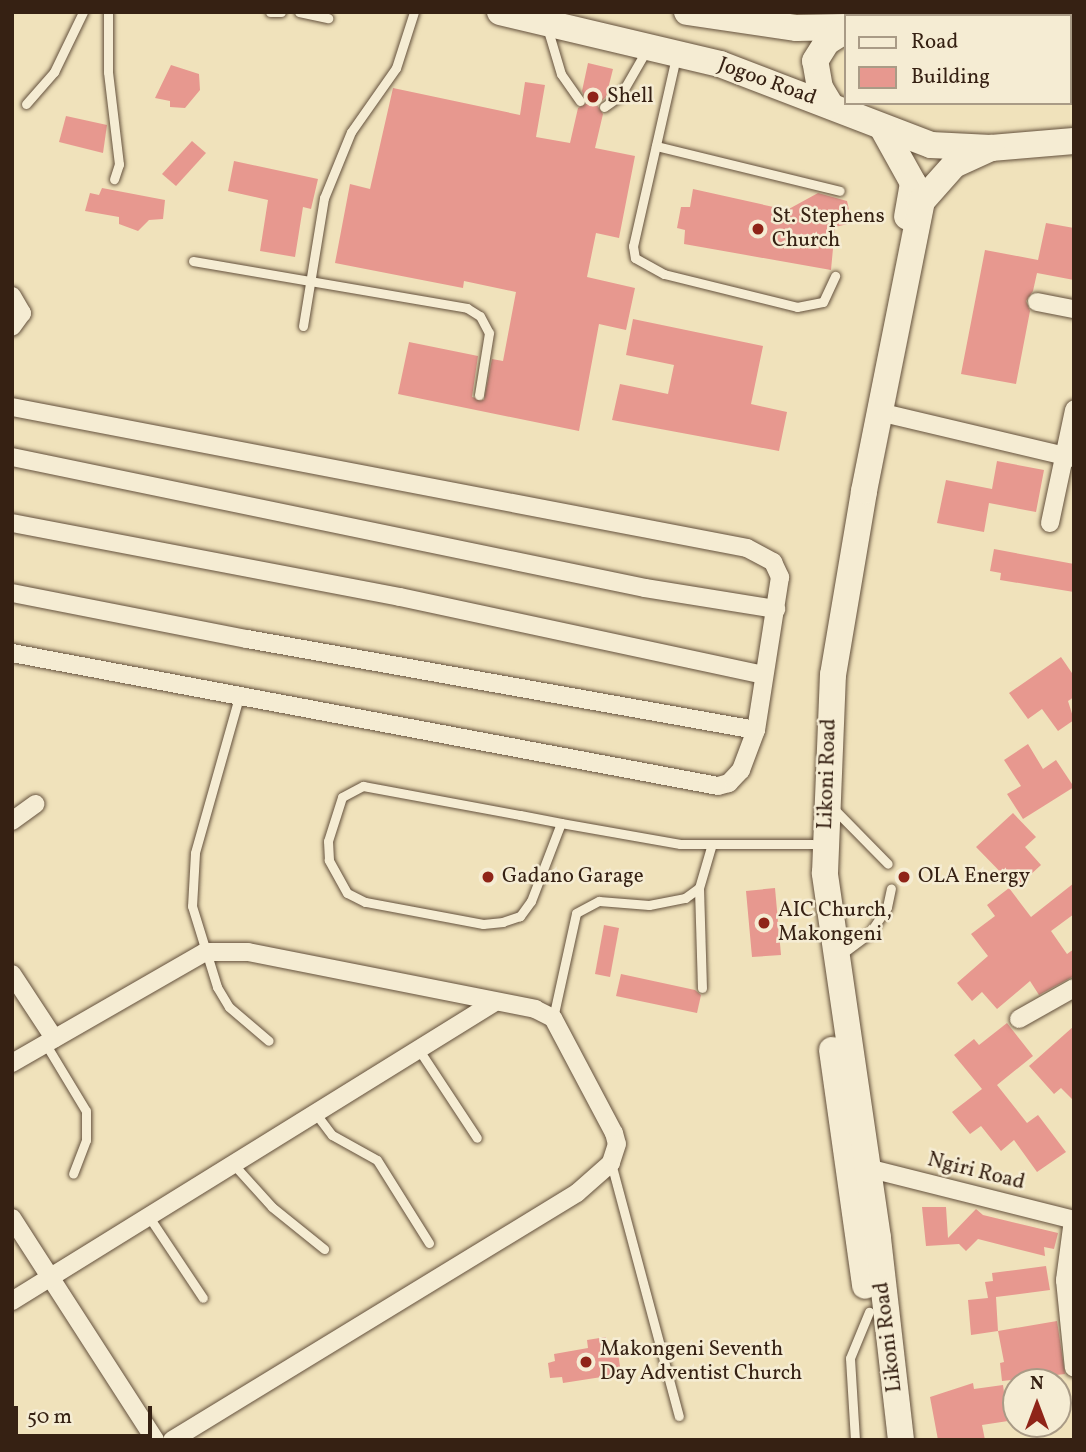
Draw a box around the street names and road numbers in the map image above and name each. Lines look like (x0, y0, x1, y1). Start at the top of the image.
street label: Jogoo Road (714, 53, 820, 111)
street label: Likoni Road (813, 718, 843, 830)
street label: Ngiri Road (925, 1148, 1027, 1196)
street label: Likoni Road (870, 1280, 908, 1394)

